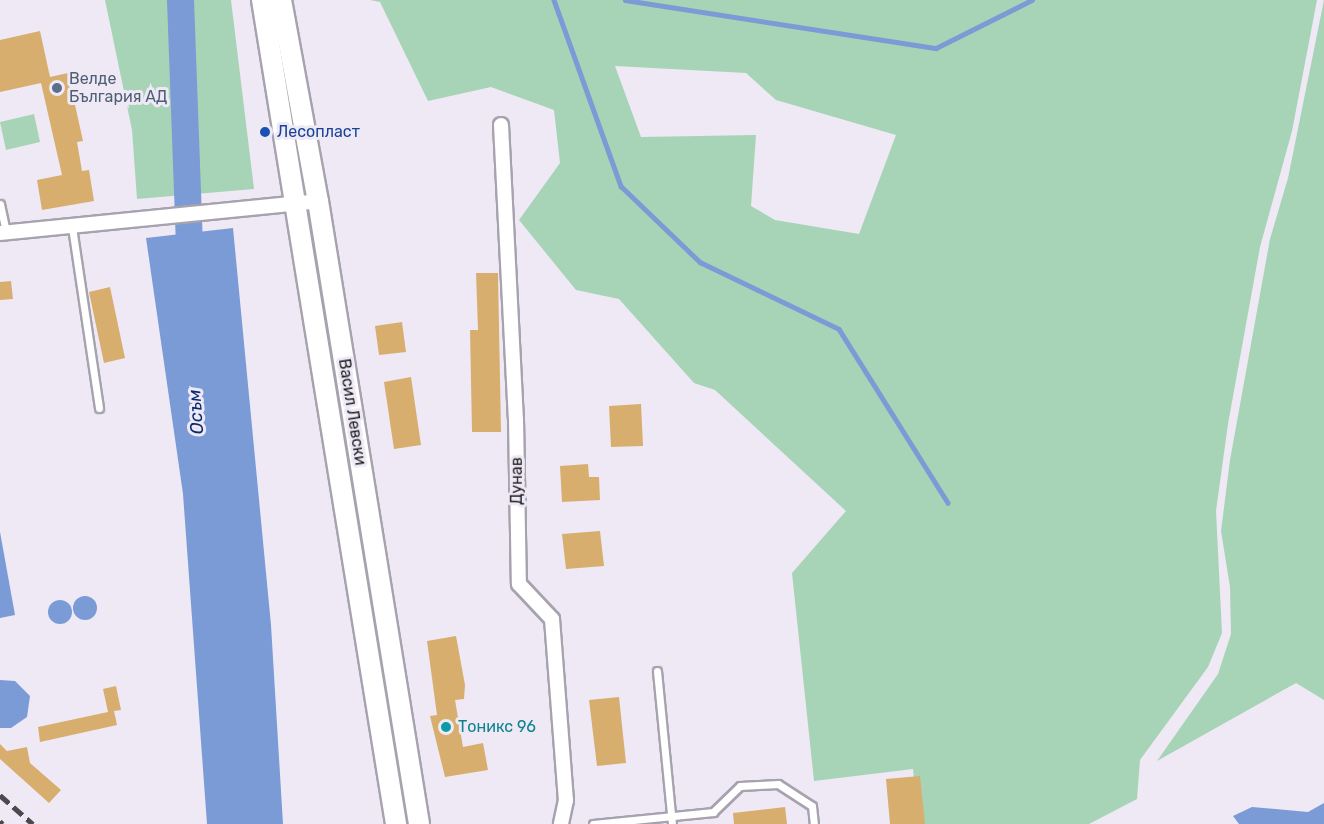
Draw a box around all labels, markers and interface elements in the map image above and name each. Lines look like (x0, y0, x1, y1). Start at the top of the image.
place label: Велде България АД (69, 69, 167, 107)
marker: Велде България АД (50, 81, 64, 95)
place label: Лесопласт (277, 122, 360, 142)
marker: Лесопласт (258, 125, 272, 139)
street label: Васил Левски (334, 357, 370, 467)
water label: Осъм (184, 389, 208, 435)
street label: Дунав (507, 457, 527, 505)
place label: Тоникс 96 (458, 717, 536, 737)
marker: Тоникс 96 (439, 720, 453, 734)

